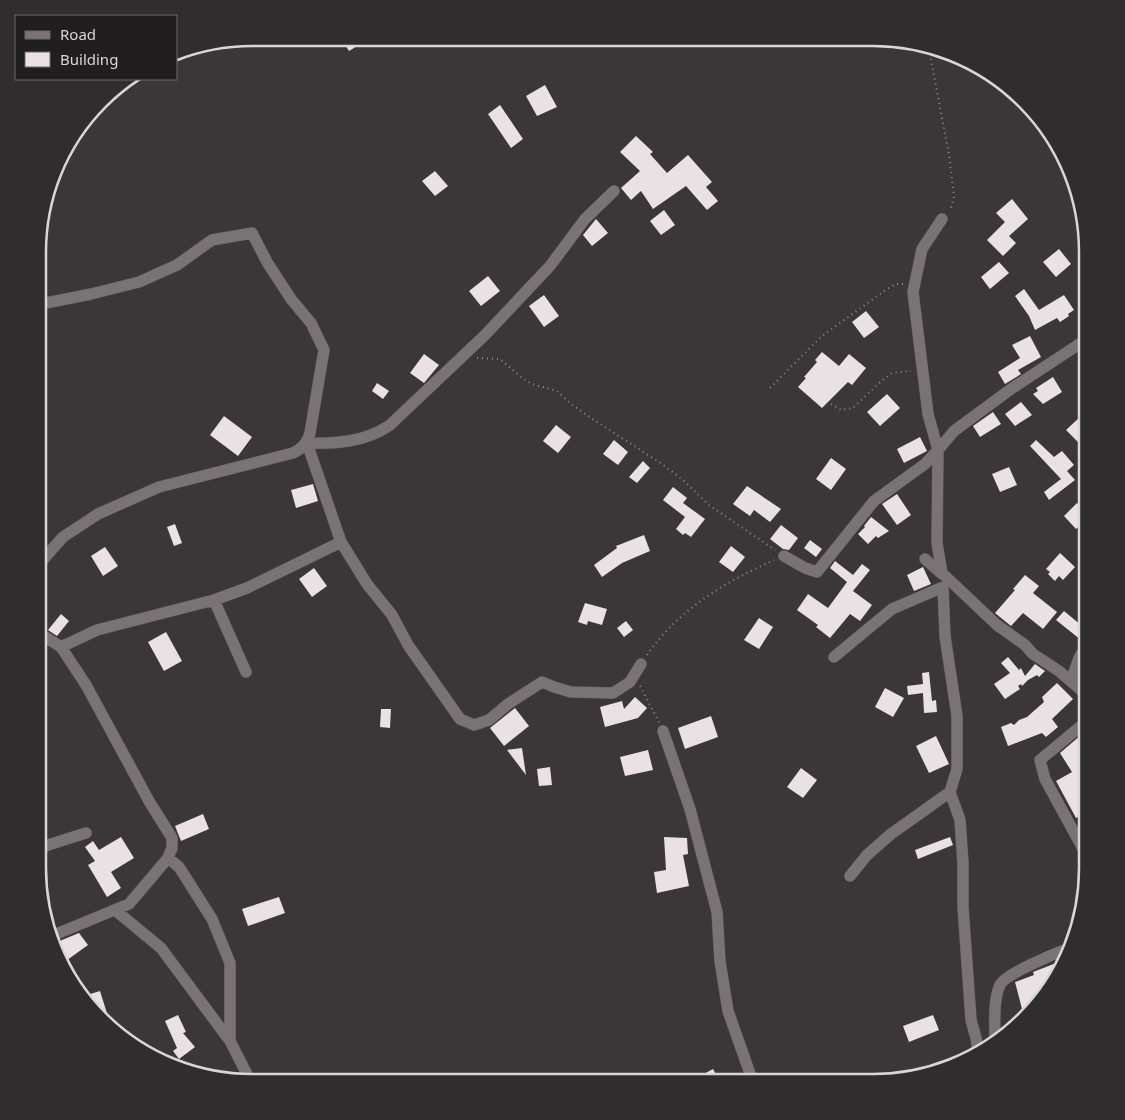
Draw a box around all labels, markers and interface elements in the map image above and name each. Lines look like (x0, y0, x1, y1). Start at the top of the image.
legend (15, 15, 178, 80)
text: Road (60, 24, 96, 44)
text: Building (60, 49, 118, 69)

